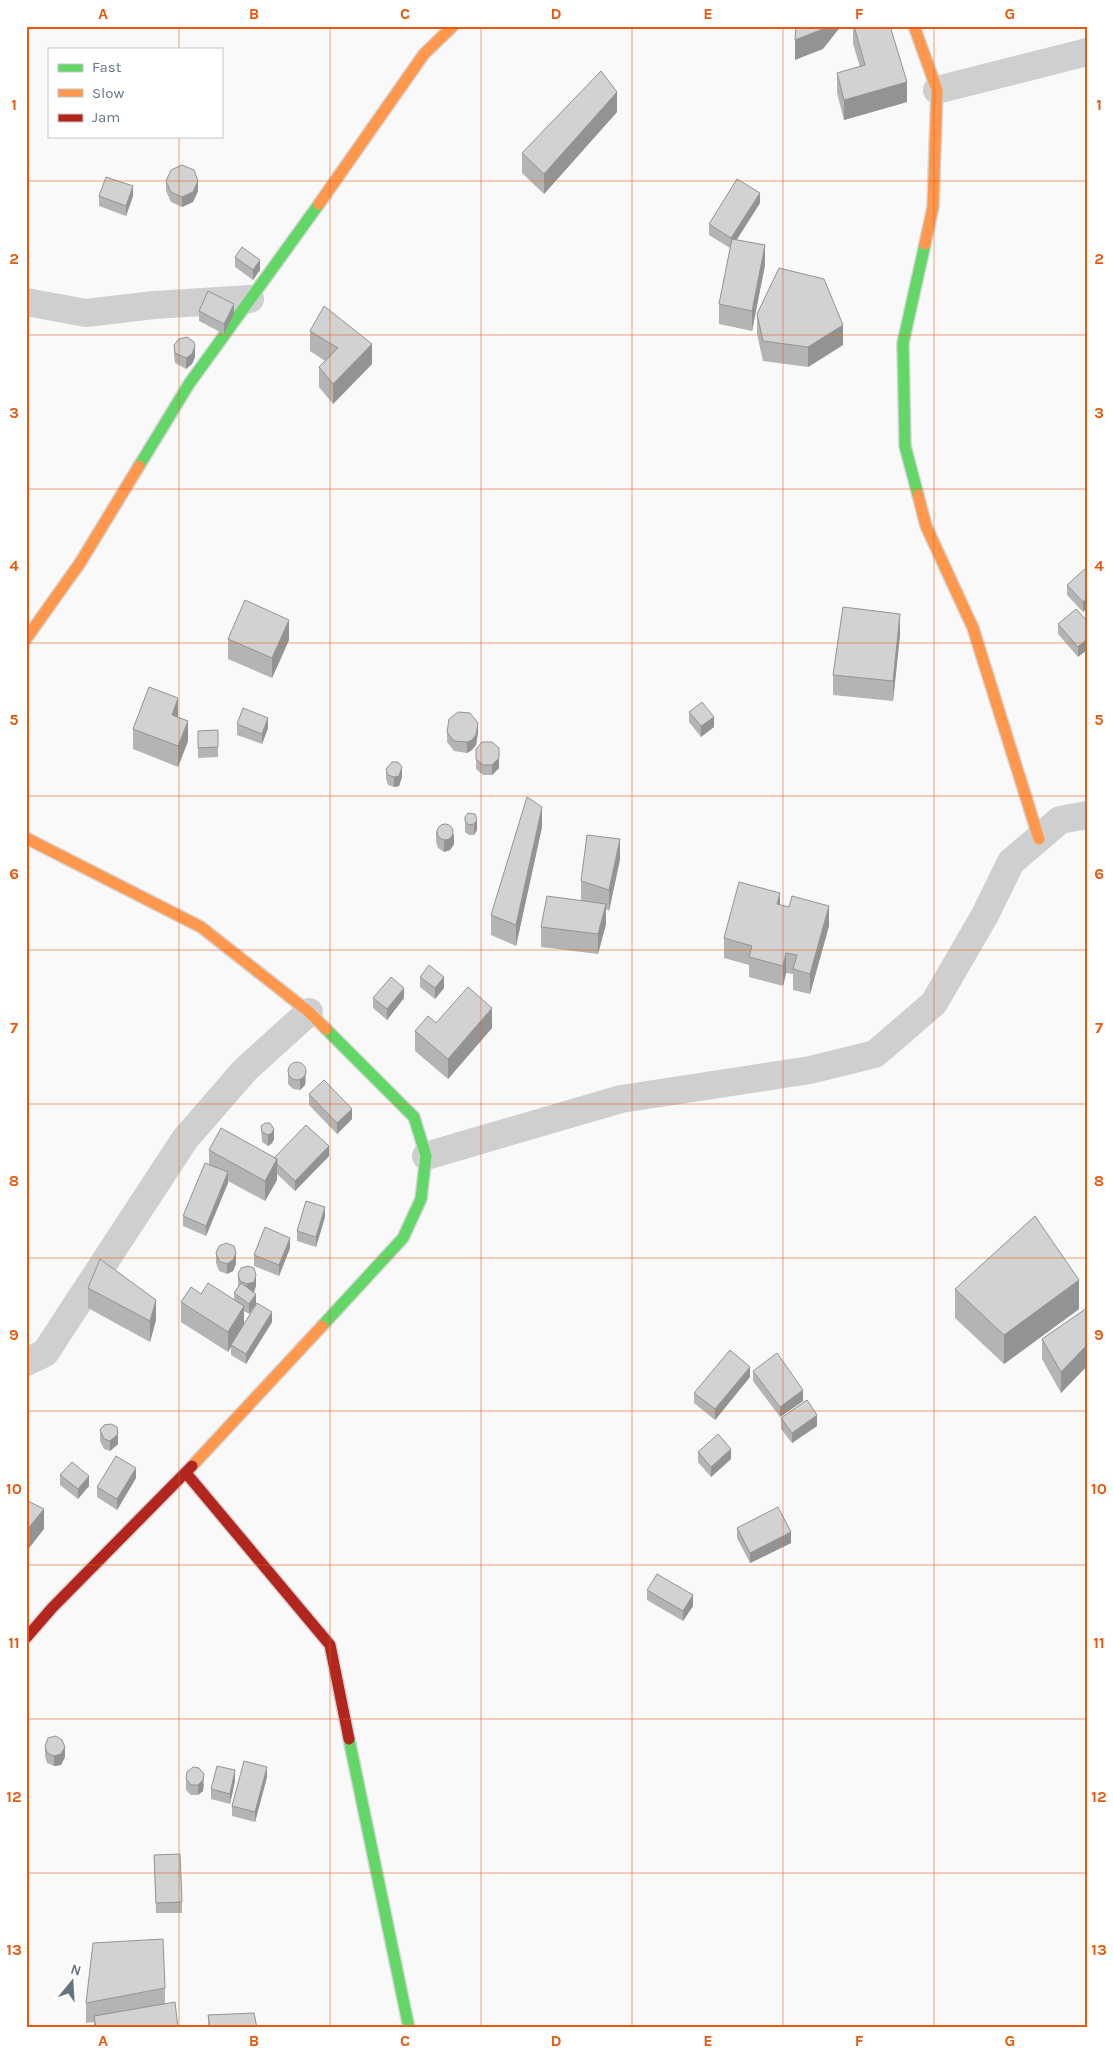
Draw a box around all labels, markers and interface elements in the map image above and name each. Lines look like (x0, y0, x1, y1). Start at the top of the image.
text: A (98, 4, 108, 23)
text: B (249, 4, 259, 23)
text: C (400, 4, 410, 23)
text: D (551, 4, 562, 23)
text: E (703, 4, 713, 23)
text: F (855, 4, 864, 23)
text: G (1005, 4, 1015, 23)
legend (48, 48, 222, 138)
text: Fast (92, 58, 122, 76)
text: Slow (92, 84, 124, 102)
text: 1 (11, 95, 17, 114)
text: 1 (1096, 95, 1102, 114)
text: Jam (92, 108, 120, 126)
text: 2 (9, 249, 19, 268)
text: 2 (1094, 249, 1104, 268)
text: 3 (9, 403, 19, 422)
text: 3 (1094, 403, 1104, 422)
text: 4 (9, 556, 19, 575)
text: 4 (1094, 556, 1104, 575)
text: 5 (9, 710, 19, 729)
text: 5 (1094, 710, 1104, 729)
text: 6 (9, 864, 19, 883)
text: 6 (1094, 864, 1104, 883)
text: 7 (10, 1018, 18, 1037)
text: 7 (1095, 1018, 1103, 1037)
text: 8 (9, 1171, 19, 1190)
text: 8 (1094, 1171, 1104, 1190)
text: 9 (9, 1325, 19, 1344)
text: 9 (1094, 1325, 1104, 1344)
text: 10 (6, 1479, 22, 1498)
text: 10 (1091, 1479, 1107, 1498)
text: 11 (8, 1633, 20, 1652)
text: 11 (1093, 1633, 1105, 1652)
text: 12 (6, 1787, 22, 1806)
text: 12 (1091, 1787, 1107, 1806)
text: 13 (6, 1940, 22, 1959)
text: 13 (1091, 1940, 1107, 1959)
north arrow (48, 1956, 98, 2006)
text: N (68, 1960, 83, 1980)
text: A (98, 2031, 108, 2050)
text: B (249, 2031, 259, 2050)
text: C (400, 2031, 410, 2050)
text: D (551, 2031, 562, 2050)
text: E (703, 2031, 713, 2050)
text: F (855, 2031, 864, 2050)
text: G (1005, 2031, 1015, 2050)

